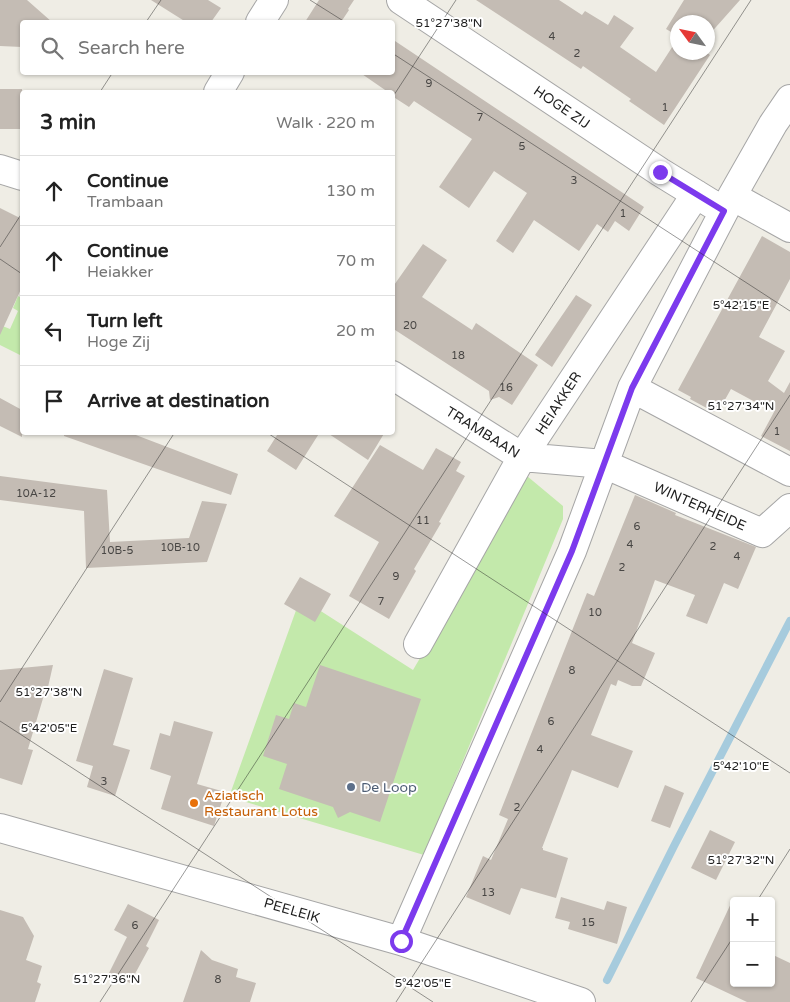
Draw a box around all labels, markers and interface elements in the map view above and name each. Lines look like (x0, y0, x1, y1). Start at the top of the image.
north arrow (670, 15, 715, 60)
text: 51°27'38"N (416, 16, 483, 30)
search box (20, 20, 395, 75)
house number: 4 (549, 30, 556, 43)
icon: search (38, 34, 66, 62)
text: Search here (78, 37, 185, 59)
house number: 2 (574, 47, 581, 60)
house number: 9 (426, 77, 433, 90)
street label: HOGE ZIJ (530, 82, 593, 133)
house number: 1 (662, 101, 668, 114)
text: 3 min (40, 110, 96, 135)
house number: 7 (477, 111, 484, 124)
text: Walk · 220 m (276, 113, 375, 133)
house number: 5 (519, 140, 526, 153)
route end (649, 161, 672, 184)
text: Continue (87, 170, 169, 192)
house number: 3 (571, 174, 578, 187)
icon: ahead (40, 177, 68, 205)
text: 130 m (326, 181, 375, 201)
text: Trambaan (87, 192, 163, 212)
house number: 1 (620, 207, 626, 220)
text: Continue (87, 240, 169, 262)
icon: ahead (40, 247, 68, 275)
text: 70 m (336, 251, 375, 271)
text: Heiakker (87, 262, 153, 282)
text: 5°42'15"E (713, 298, 770, 312)
text: Turn left (87, 310, 163, 332)
icon: left (40, 317, 68, 345)
house number: 20 (403, 319, 417, 332)
text: 20 m (336, 321, 375, 341)
text: Hoge Zij (87, 332, 150, 352)
house number: 18 (451, 349, 465, 362)
street label: HEIAKKER (532, 369, 585, 438)
house number: 16 (499, 381, 513, 394)
icon: arrive (40, 387, 68, 415)
text: Arrive at destination (87, 390, 270, 412)
text: 51°27'34"N (708, 399, 775, 413)
street label: TRAMBAAN (443, 403, 523, 462)
house number: 1 (774, 425, 780, 438)
street label: WINTERHEIDE (651, 478, 749, 535)
house number: 10A-12 (16, 487, 56, 500)
house number: 11 (416, 514, 430, 527)
house number: 6 (634, 520, 641, 533)
house number: 4 (627, 538, 634, 551)
house number: 2 (710, 540, 717, 553)
house number: 10B-10 (160, 541, 200, 554)
house number: 10B-5 (101, 544, 134, 557)
house number: 4 (734, 550, 741, 563)
house number: 2 (619, 561, 626, 574)
house number: 9 (393, 570, 400, 583)
house number: 7 (378, 595, 385, 608)
house number: 10 (588, 606, 602, 619)
house number: 8 (569, 664, 576, 677)
text: 51°27'38"N (16, 685, 83, 699)
house number: 6 (548, 715, 555, 728)
text: 5°42'05"E (21, 721, 78, 735)
house number: 4 (537, 743, 544, 756)
text: 5°42'10"E (713, 759, 770, 773)
house number: 3 (101, 775, 108, 788)
place label: De Loop (361, 779, 417, 796)
marker: De Loop (345, 781, 357, 793)
place label: Aziatisch Restaurant Lotus (204, 787, 318, 820)
marker: Aziatisch Restaurant Lotus (188, 797, 200, 809)
house number: 2 (514, 801, 521, 814)
text: 51°27'32"N (708, 853, 775, 867)
house number: 13 (481, 886, 495, 899)
street label: PEELEIK (262, 894, 322, 927)
map controls (730, 897, 775, 987)
button: + (730, 897, 775, 942)
house number: 15 (581, 916, 595, 929)
house number: 6 (132, 919, 139, 932)
route start (390, 930, 413, 953)
button: − (730, 942, 775, 987)
text: 51°27'36"N (74, 972, 141, 986)
house number: 8 (215, 973, 222, 986)
text: 5°42'05"E (395, 976, 452, 990)

